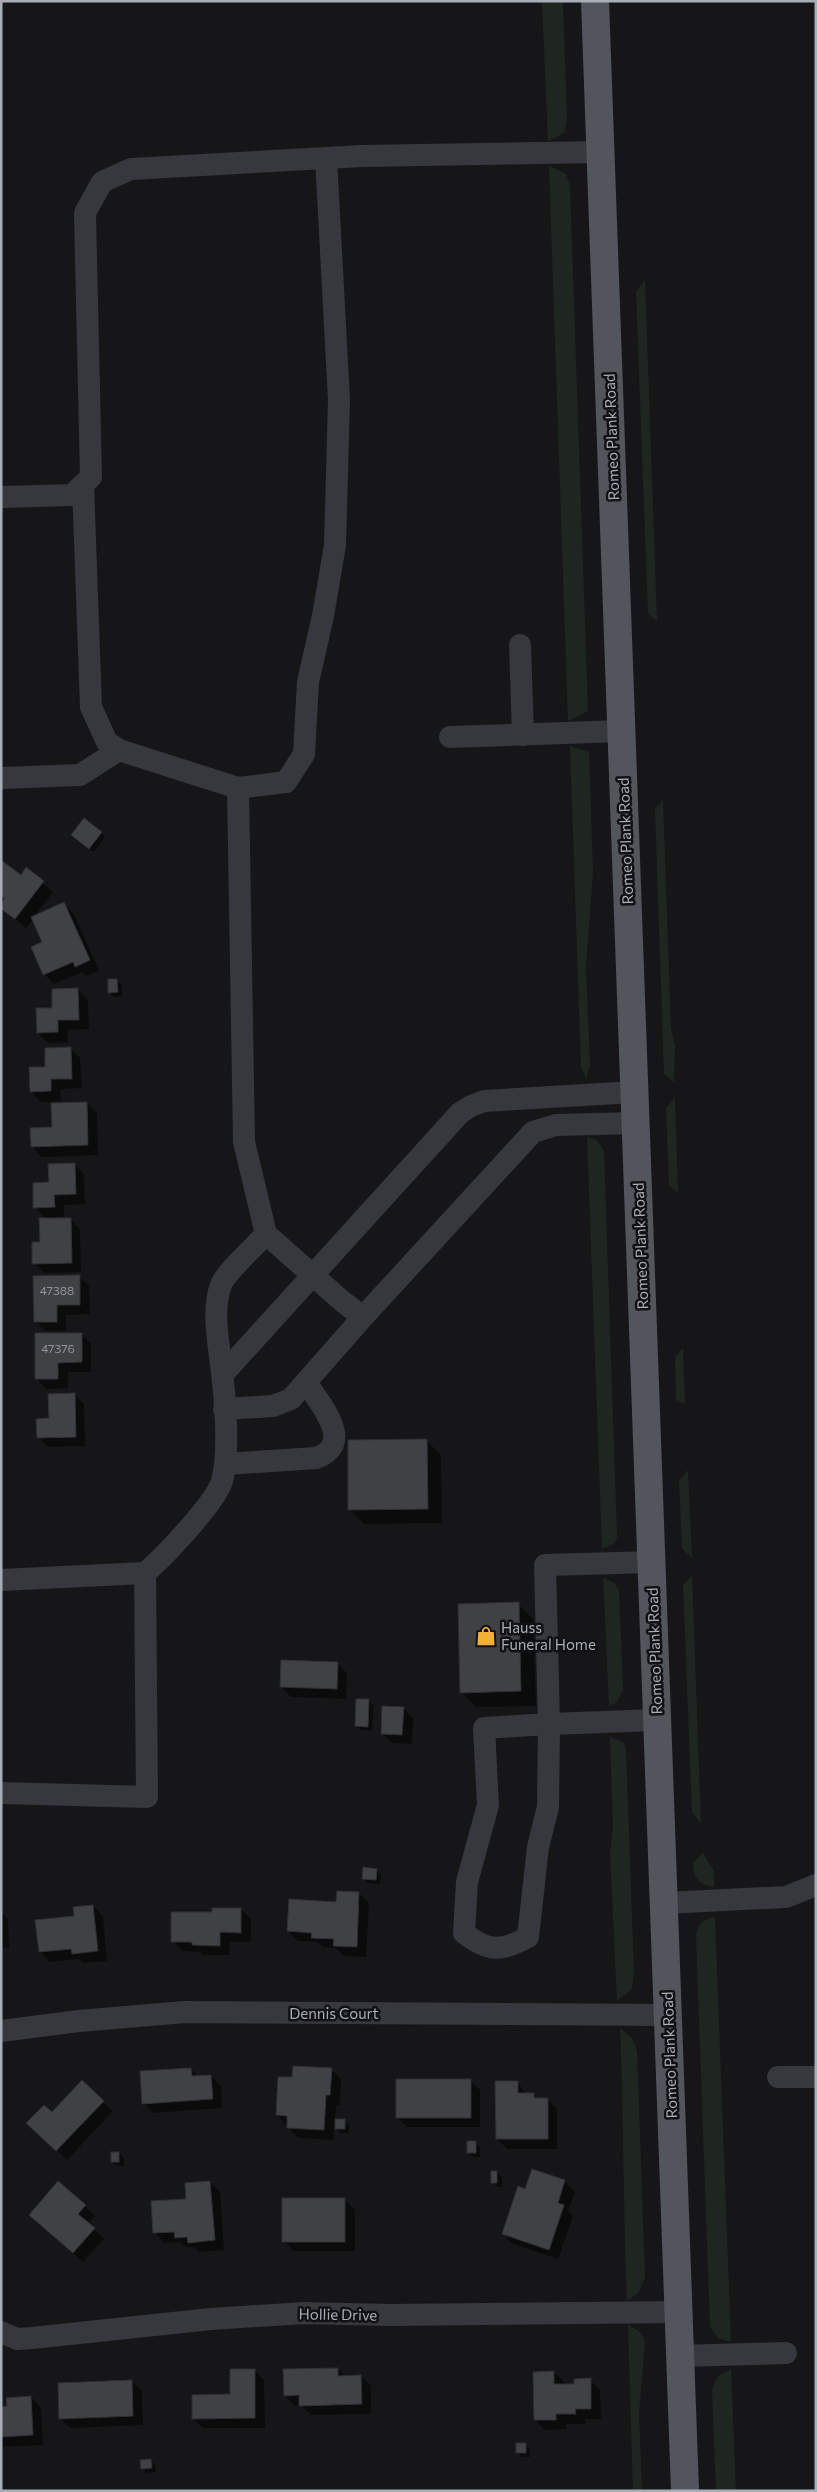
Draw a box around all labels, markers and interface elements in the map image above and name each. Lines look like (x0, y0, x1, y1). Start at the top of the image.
street label: Romeo Plank Road (600, 373, 622, 501)
street label: Romeo Plank Road (614, 777, 636, 905)
street label: Romeo Plank Road (629, 1182, 651, 1310)
house number: 47388 (40, 1283, 74, 1297)
house number: 47376 (41, 1341, 75, 1355)
street label: Romeo Plank Road (643, 1587, 665, 1715)
place label: Hauss Funeral Home (501, 1618, 596, 1653)
shop icon: Hauss Funeral Home (475, 1625, 497, 1647)
street label: Romeo Plank Road (658, 1991, 680, 2119)
street label: Dennis Court (289, 2004, 379, 2022)
street label: Hollie Drive (298, 2304, 378, 2324)

